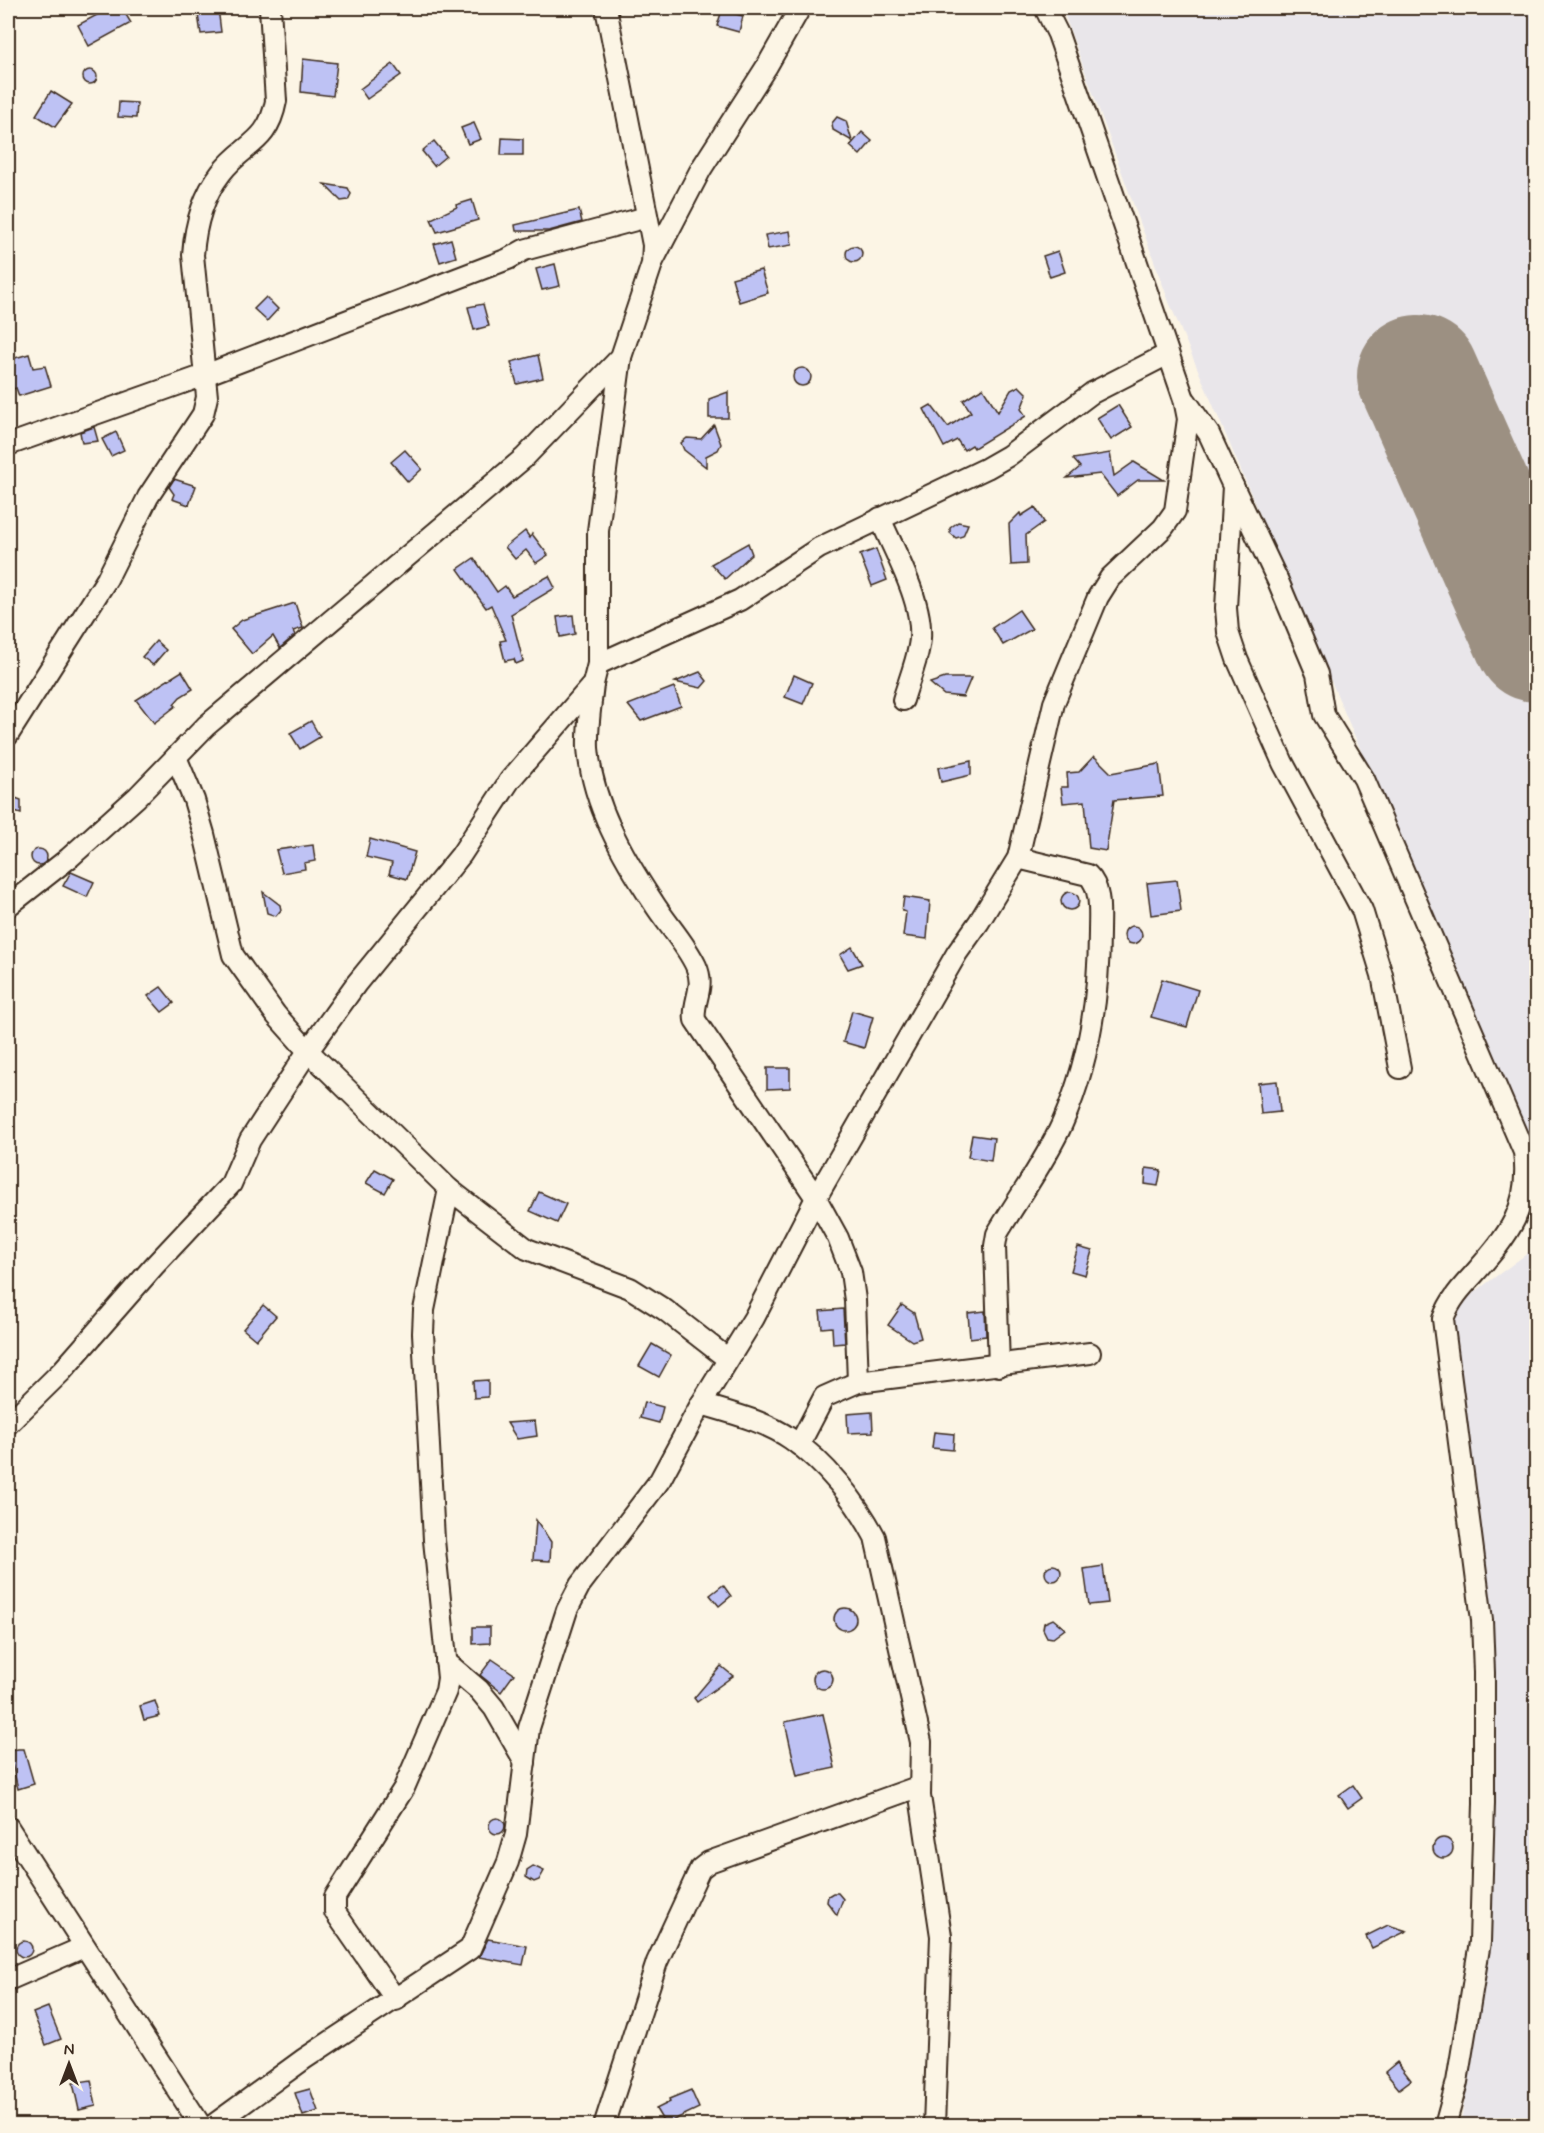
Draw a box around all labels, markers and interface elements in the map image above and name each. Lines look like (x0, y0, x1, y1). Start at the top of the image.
north arrow (39, 2034, 99, 2094)
text: N (64, 2040, 74, 2061)

